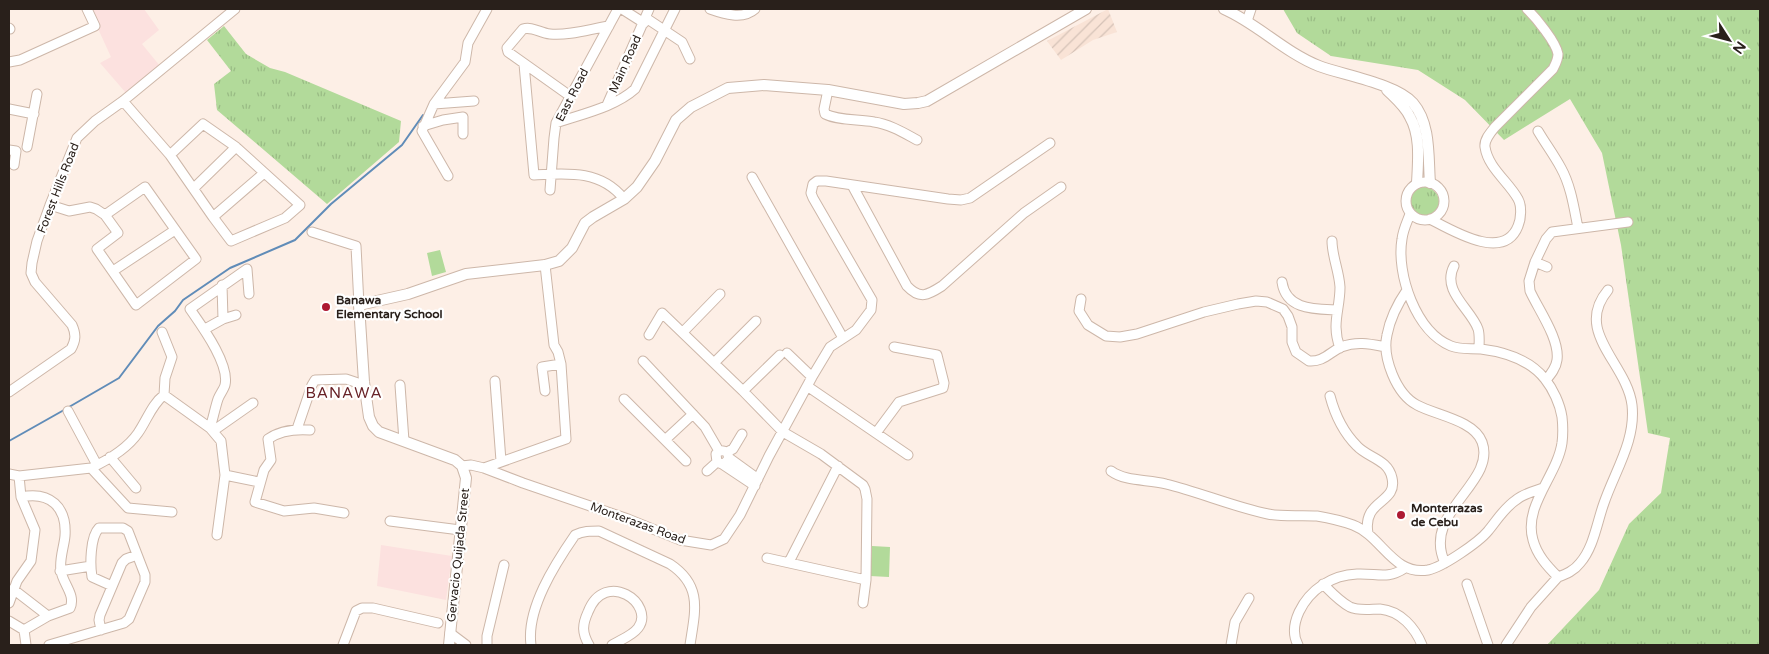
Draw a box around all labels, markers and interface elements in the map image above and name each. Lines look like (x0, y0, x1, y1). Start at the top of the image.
north arrow (1704, 15, 1754, 65)
street label: Main Road (606, 33, 644, 95)
text: N (1729, 38, 1749, 57)
street label: East Road (553, 66, 591, 124)
street label: Forest Hills Road (34, 141, 82, 235)
place label: Banawa Elementary School (336, 293, 443, 322)
marker: Banawa Elementary School (320, 301, 332, 313)
district label: BANAWA (305, 384, 383, 402)
street label: Gervacio Quijada Street (444, 487, 472, 623)
street label: Monterazas Road (588, 499, 688, 547)
place label: Monterrazas de Cebu (1411, 501, 1483, 529)
marker: Monterrazas de Cebu (1395, 509, 1407, 521)

